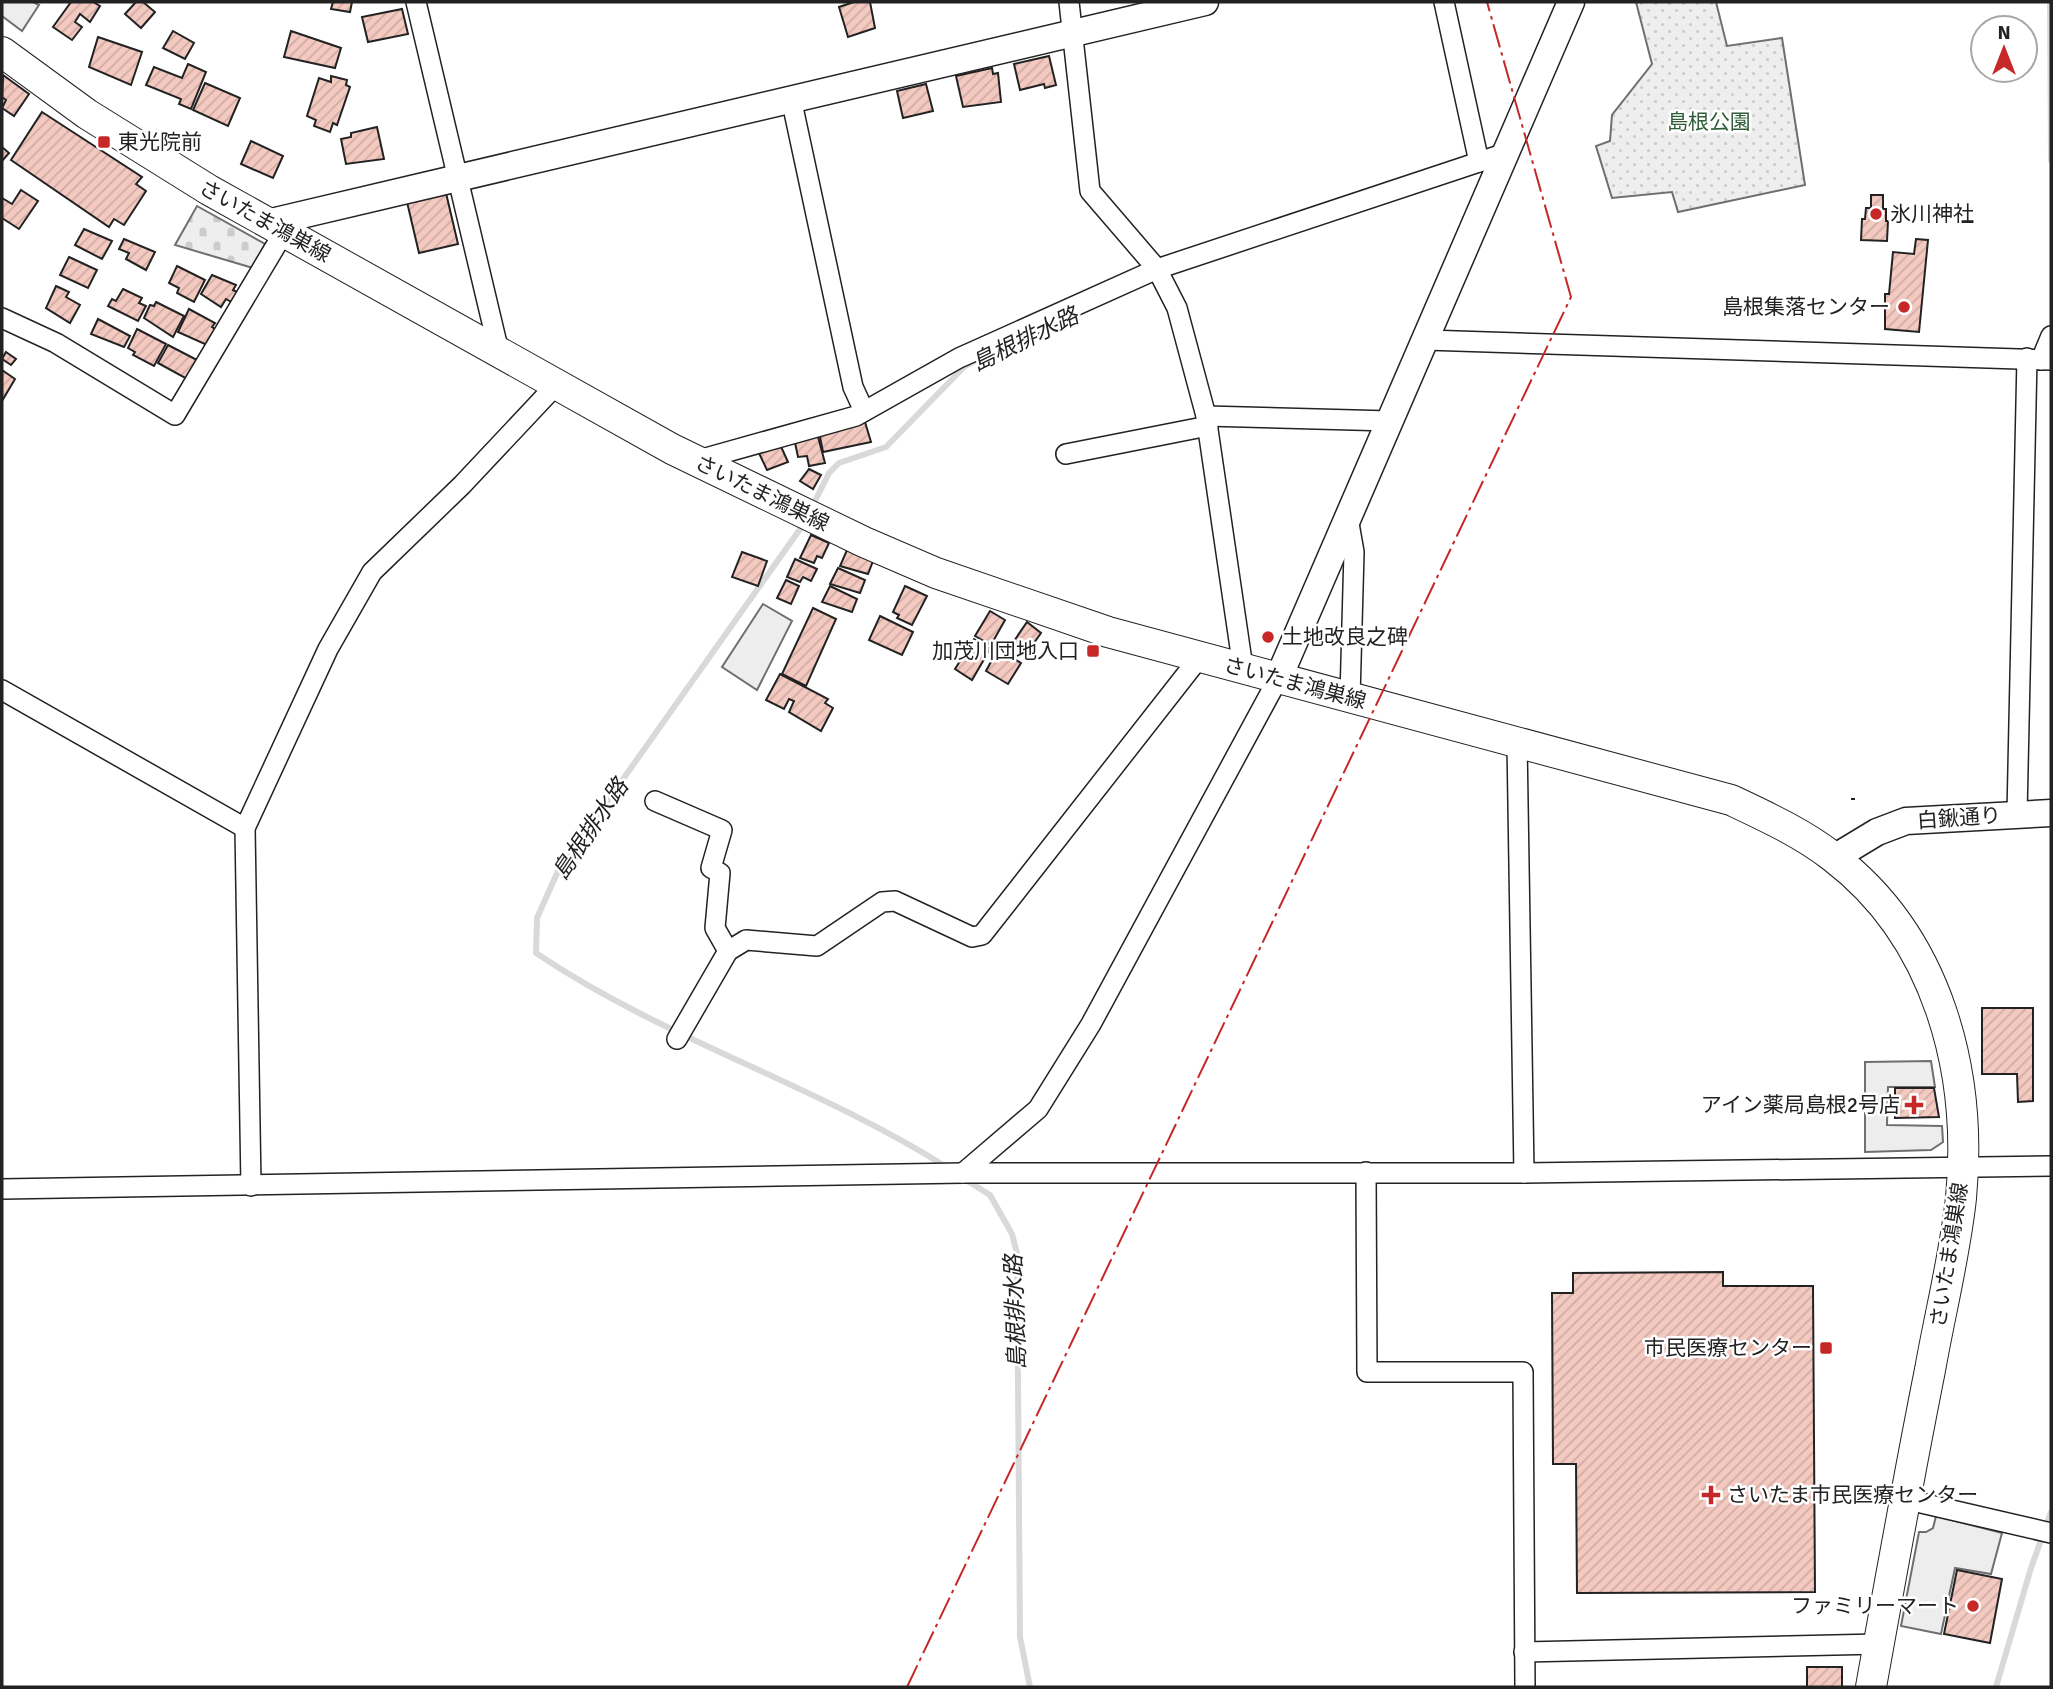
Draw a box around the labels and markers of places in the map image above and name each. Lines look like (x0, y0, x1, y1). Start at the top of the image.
place label: 東光院前 (118, 129, 202, 155)
marker: 東光院前 (96, 134, 112, 150)
place label: 氷川神社 (1890, 201, 1974, 227)
marker: 氷川神社 (1868, 206, 1884, 222)
place label: 島根集落センター (1722, 294, 1890, 320)
marker: 島根集落センター (1896, 299, 1912, 315)
place label: 土地改良之碑 (1282, 624, 1408, 650)
marker: 土地改良之碑 (1260, 629, 1276, 645)
place label: 加茂川団地入口 (932, 638, 1079, 664)
marker: 加茂川団地入口 (1085, 643, 1101, 659)
place label: アイン薬局島根2号店 (1701, 1092, 1900, 1118)
marker: アイン薬局島根2号店 (1906, 1097, 1922, 1113)
place label: 市民医療センター (1644, 1335, 1812, 1361)
marker: 市民医療センター (1818, 1340, 1834, 1356)
place label: さいたま市民医療センター (1727, 1482, 1978, 1508)
marker: さいたま市民医療センター (1701, 1485, 1721, 1505)
place label: ファミリーマート (1791, 1593, 1959, 1619)
marker: ファミリーマート (1965, 1598, 1981, 1614)

